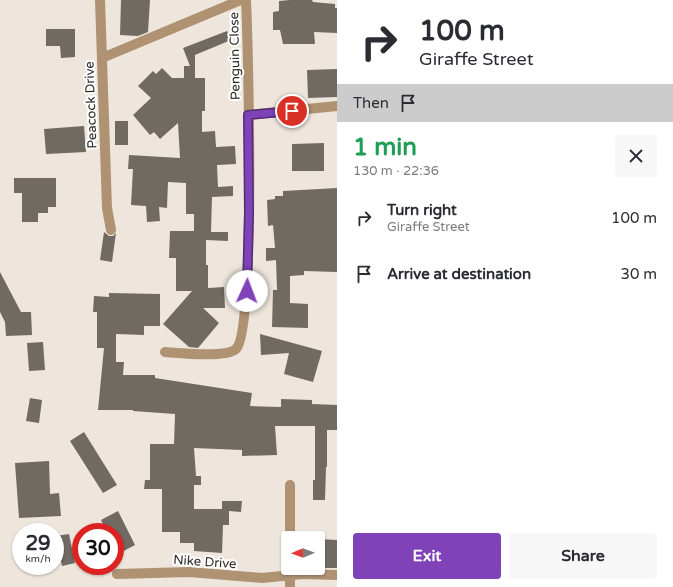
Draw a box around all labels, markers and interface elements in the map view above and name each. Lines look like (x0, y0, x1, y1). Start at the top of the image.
street label: Penguin Close (226, 12, 244, 100)
text: 100 m (419, 14, 505, 48)
icon: right (353, 16, 405, 68)
text: Giraffe Street (419, 48, 534, 70)
street label: Peacock Drive (81, 61, 101, 149)
icon: arrive (397, 92, 419, 114)
pin (275, 94, 309, 128)
text: Then (353, 94, 389, 112)
icon: arrive (281, 100, 303, 122)
text: 1 min (353, 133, 417, 162)
button: close (615, 135, 657, 177)
text: 130 m · 22:36 (353, 163, 439, 179)
text: Turn right (387, 201, 457, 219)
icon: right (353, 207, 375, 229)
text: 100 m (611, 209, 657, 227)
text: Giraffe Street (387, 219, 470, 235)
icon: arrive (353, 263, 375, 285)
text: Arrive at destination (387, 265, 531, 283)
text: 30 m (620, 265, 657, 283)
position arrow (226, 270, 268, 312)
speed limit sign: 30 (72, 523, 124, 575)
north arrow (281, 531, 325, 575)
map controls (281, 531, 325, 575)
text: 29 (25, 532, 51, 556)
button: Exit (353, 533, 501, 579)
button: Share (509, 533, 657, 579)
street label: Nike Drive (173, 552, 237, 572)
text: km/h (25, 553, 51, 565)

